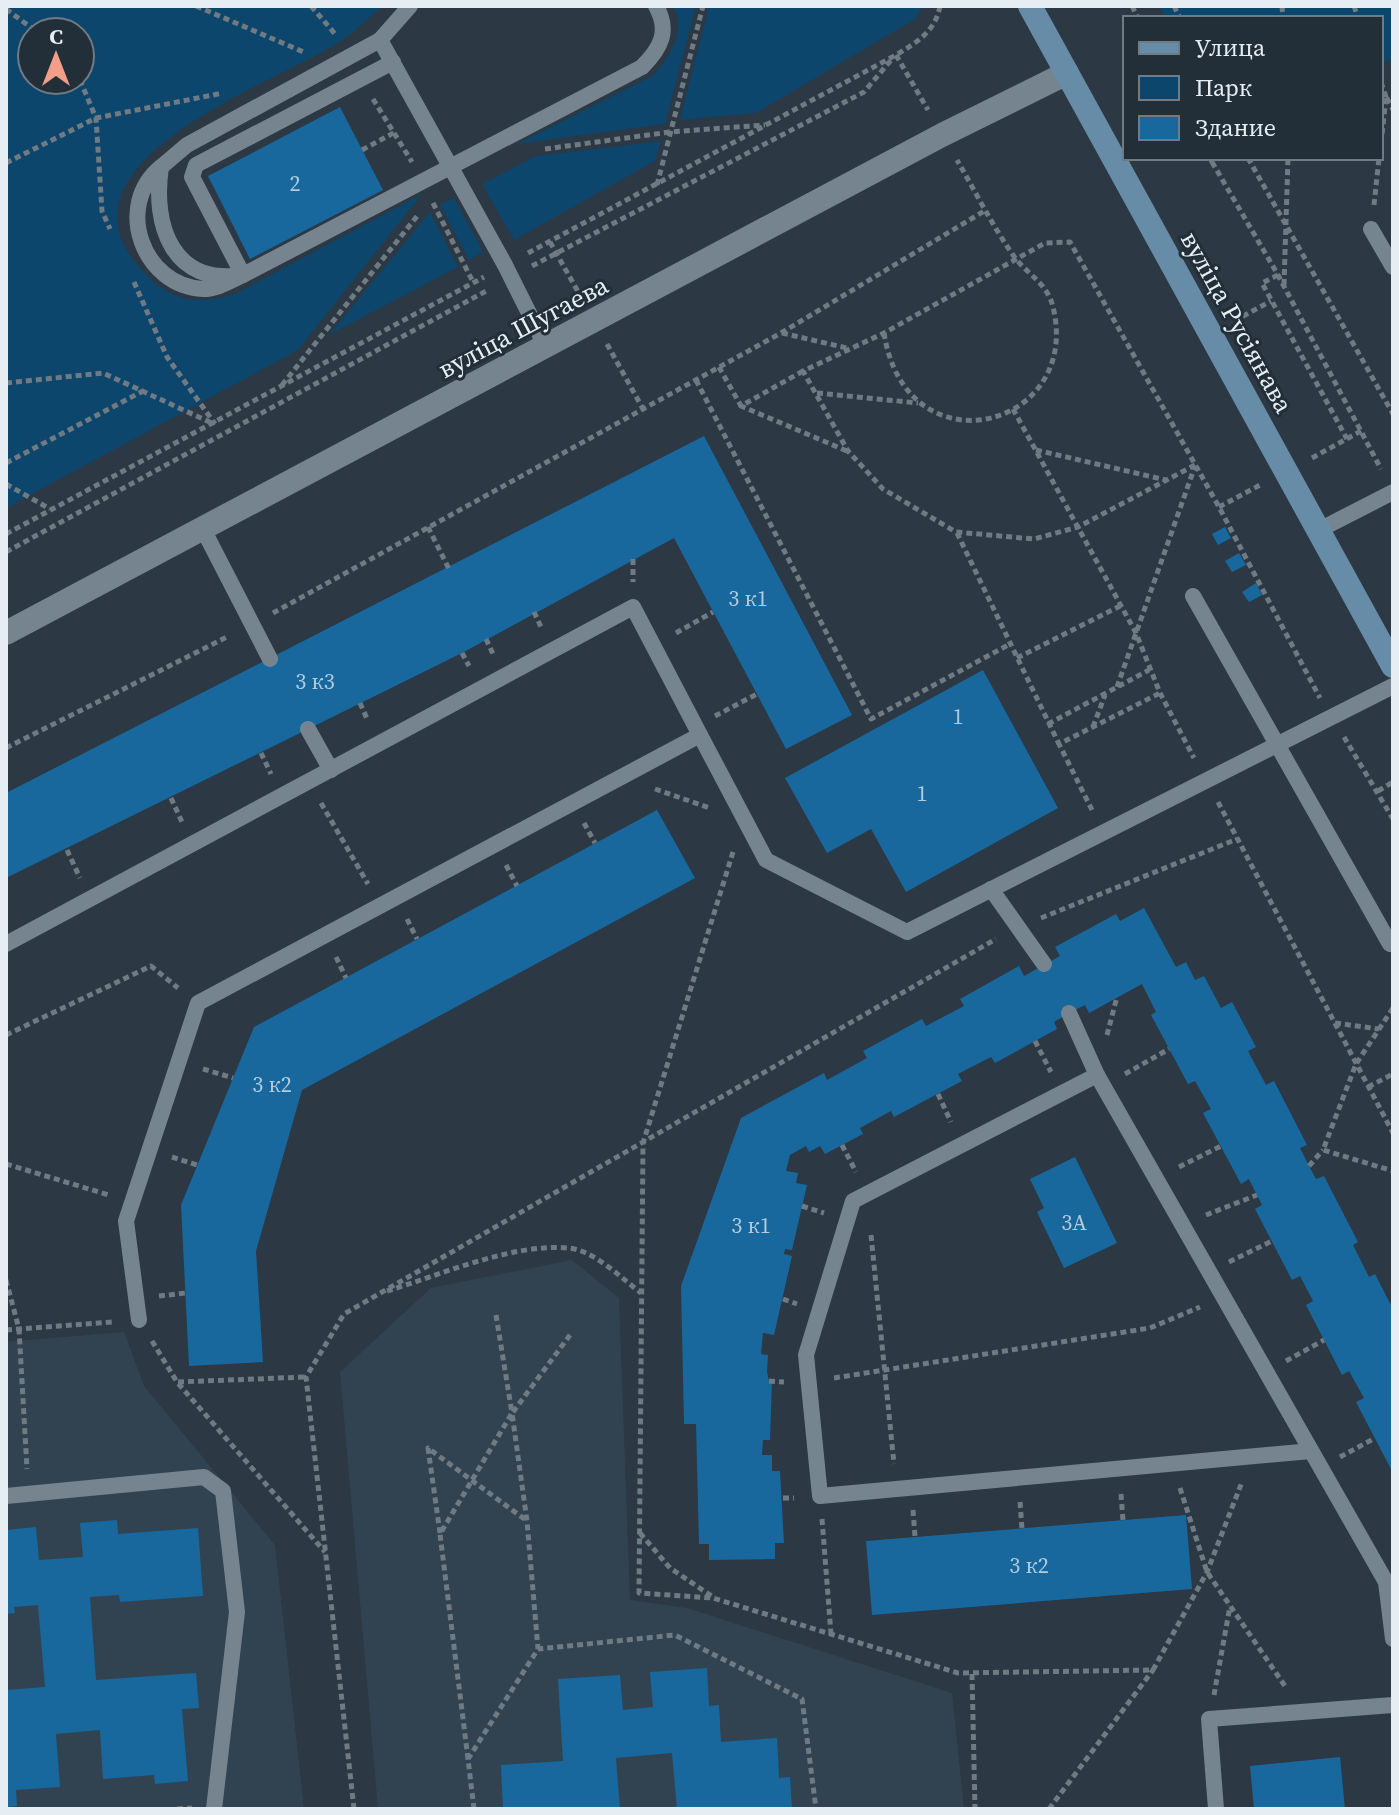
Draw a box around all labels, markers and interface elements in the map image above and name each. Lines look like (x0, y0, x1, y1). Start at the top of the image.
north arrow (16, 16, 96, 96)
legend (1123, 16, 1383, 160)
text: С (49, 21, 63, 51)
text: Улица (1195, 31, 1266, 64)
text: Парк (1195, 71, 1252, 104)
text: Здание (1195, 111, 1276, 144)
house number: 2 (289, 168, 301, 198)
street label: вуліца Русіянава (1172, 225, 1302, 420)
street label: вуліца Шугаева (432, 267, 615, 387)
house number: 3 к1 (728, 583, 768, 613)
house number: 3 к3 (295, 666, 335, 696)
house number: 1 (952, 701, 964, 731)
house number: 1 (916, 778, 928, 808)
house number: 3 к2 (252, 1069, 292, 1099)
house number: 3А (1061, 1207, 1087, 1237)
house number: 3 к1 (731, 1210, 771, 1240)
house number: 3 к2 (1009, 1550, 1049, 1580)

